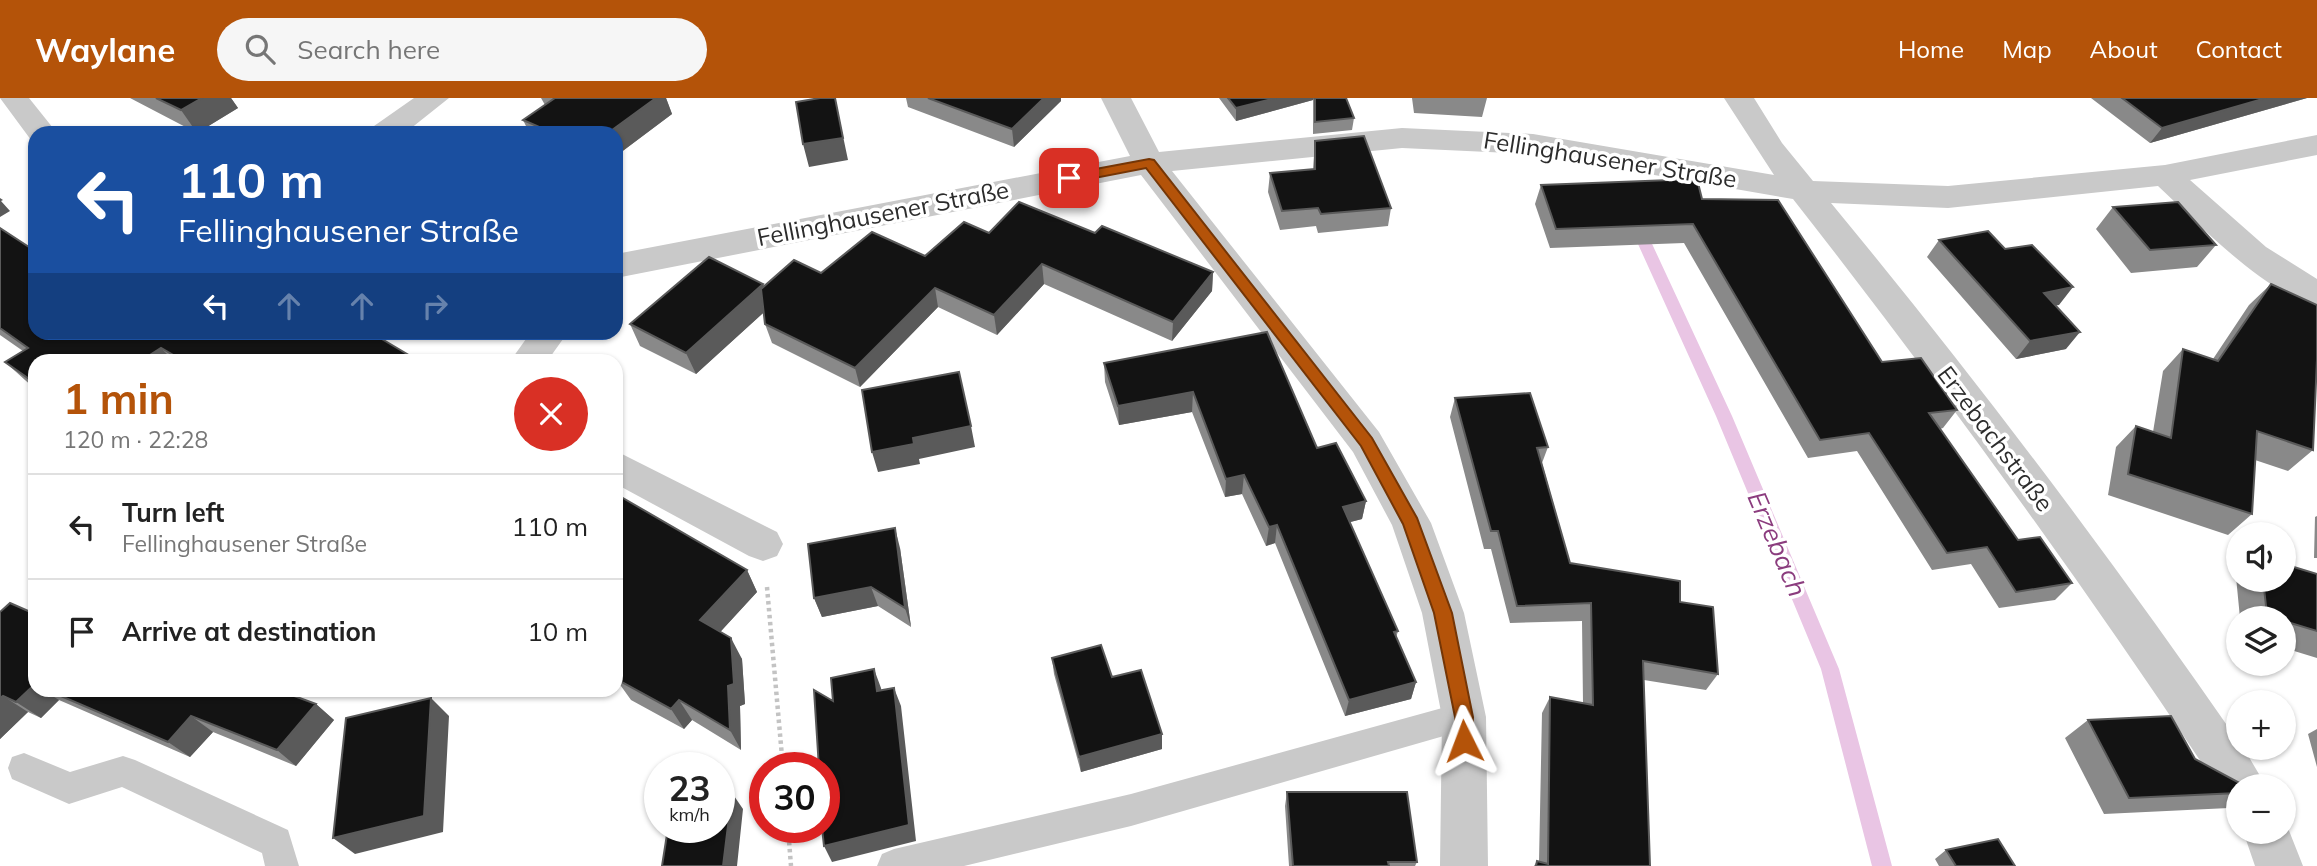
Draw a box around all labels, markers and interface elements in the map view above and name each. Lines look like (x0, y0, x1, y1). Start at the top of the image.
search box (217, 18, 707, 81)
text: Waylane (35, 29, 175, 70)
icon: search (241, 30, 279, 68)
text: Search here (297, 33, 440, 66)
text: Home (1898, 34, 1964, 64)
text: Map (2002, 34, 2052, 64)
text: About (2090, 34, 2158, 64)
text: Contact (2196, 34, 2282, 64)
street label: Fellinghausener Straße (1482, 124, 1739, 194)
pin (1039, 148, 1099, 208)
text: 110 m (178, 149, 324, 210)
icon: left (63, 154, 154, 245)
icon: arrive (1050, 159, 1088, 197)
street label: Fellinghausener Straße (754, 174, 1011, 252)
text: Fellinghausener Straße (178, 210, 519, 250)
icon: left (197, 287, 235, 325)
icon: ahead (270, 287, 308, 325)
icon: ahead (343, 287, 381, 325)
icon: right (416, 287, 454, 325)
street label: Erzebachstraße (1931, 360, 2060, 517)
text: 1 min (63, 372, 174, 425)
button: close (514, 377, 588, 451)
text: 120 m · 22:28 (63, 425, 208, 454)
water label: Erzebach (1740, 486, 1814, 602)
text: Turn left (122, 496, 224, 529)
icon: left (63, 508, 101, 546)
text: 110 m (512, 510, 588, 543)
map controls (2226, 522, 2296, 844)
button: sound (2226, 522, 2296, 592)
text: Fellinghausener Straße (122, 529, 367, 558)
button: layers (2226, 606, 2296, 676)
icon: arrive (63, 613, 101, 651)
text: Arrive at destination (122, 615, 377, 648)
text: 10 m (527, 615, 588, 648)
button: + (2226, 690, 2296, 760)
position arrow (1427, 704, 1501, 778)
speed limit sign: 30 (749, 752, 840, 843)
text: 23 (668, 766, 711, 810)
button: − (2226, 774, 2296, 844)
text: km/h (669, 803, 710, 826)

